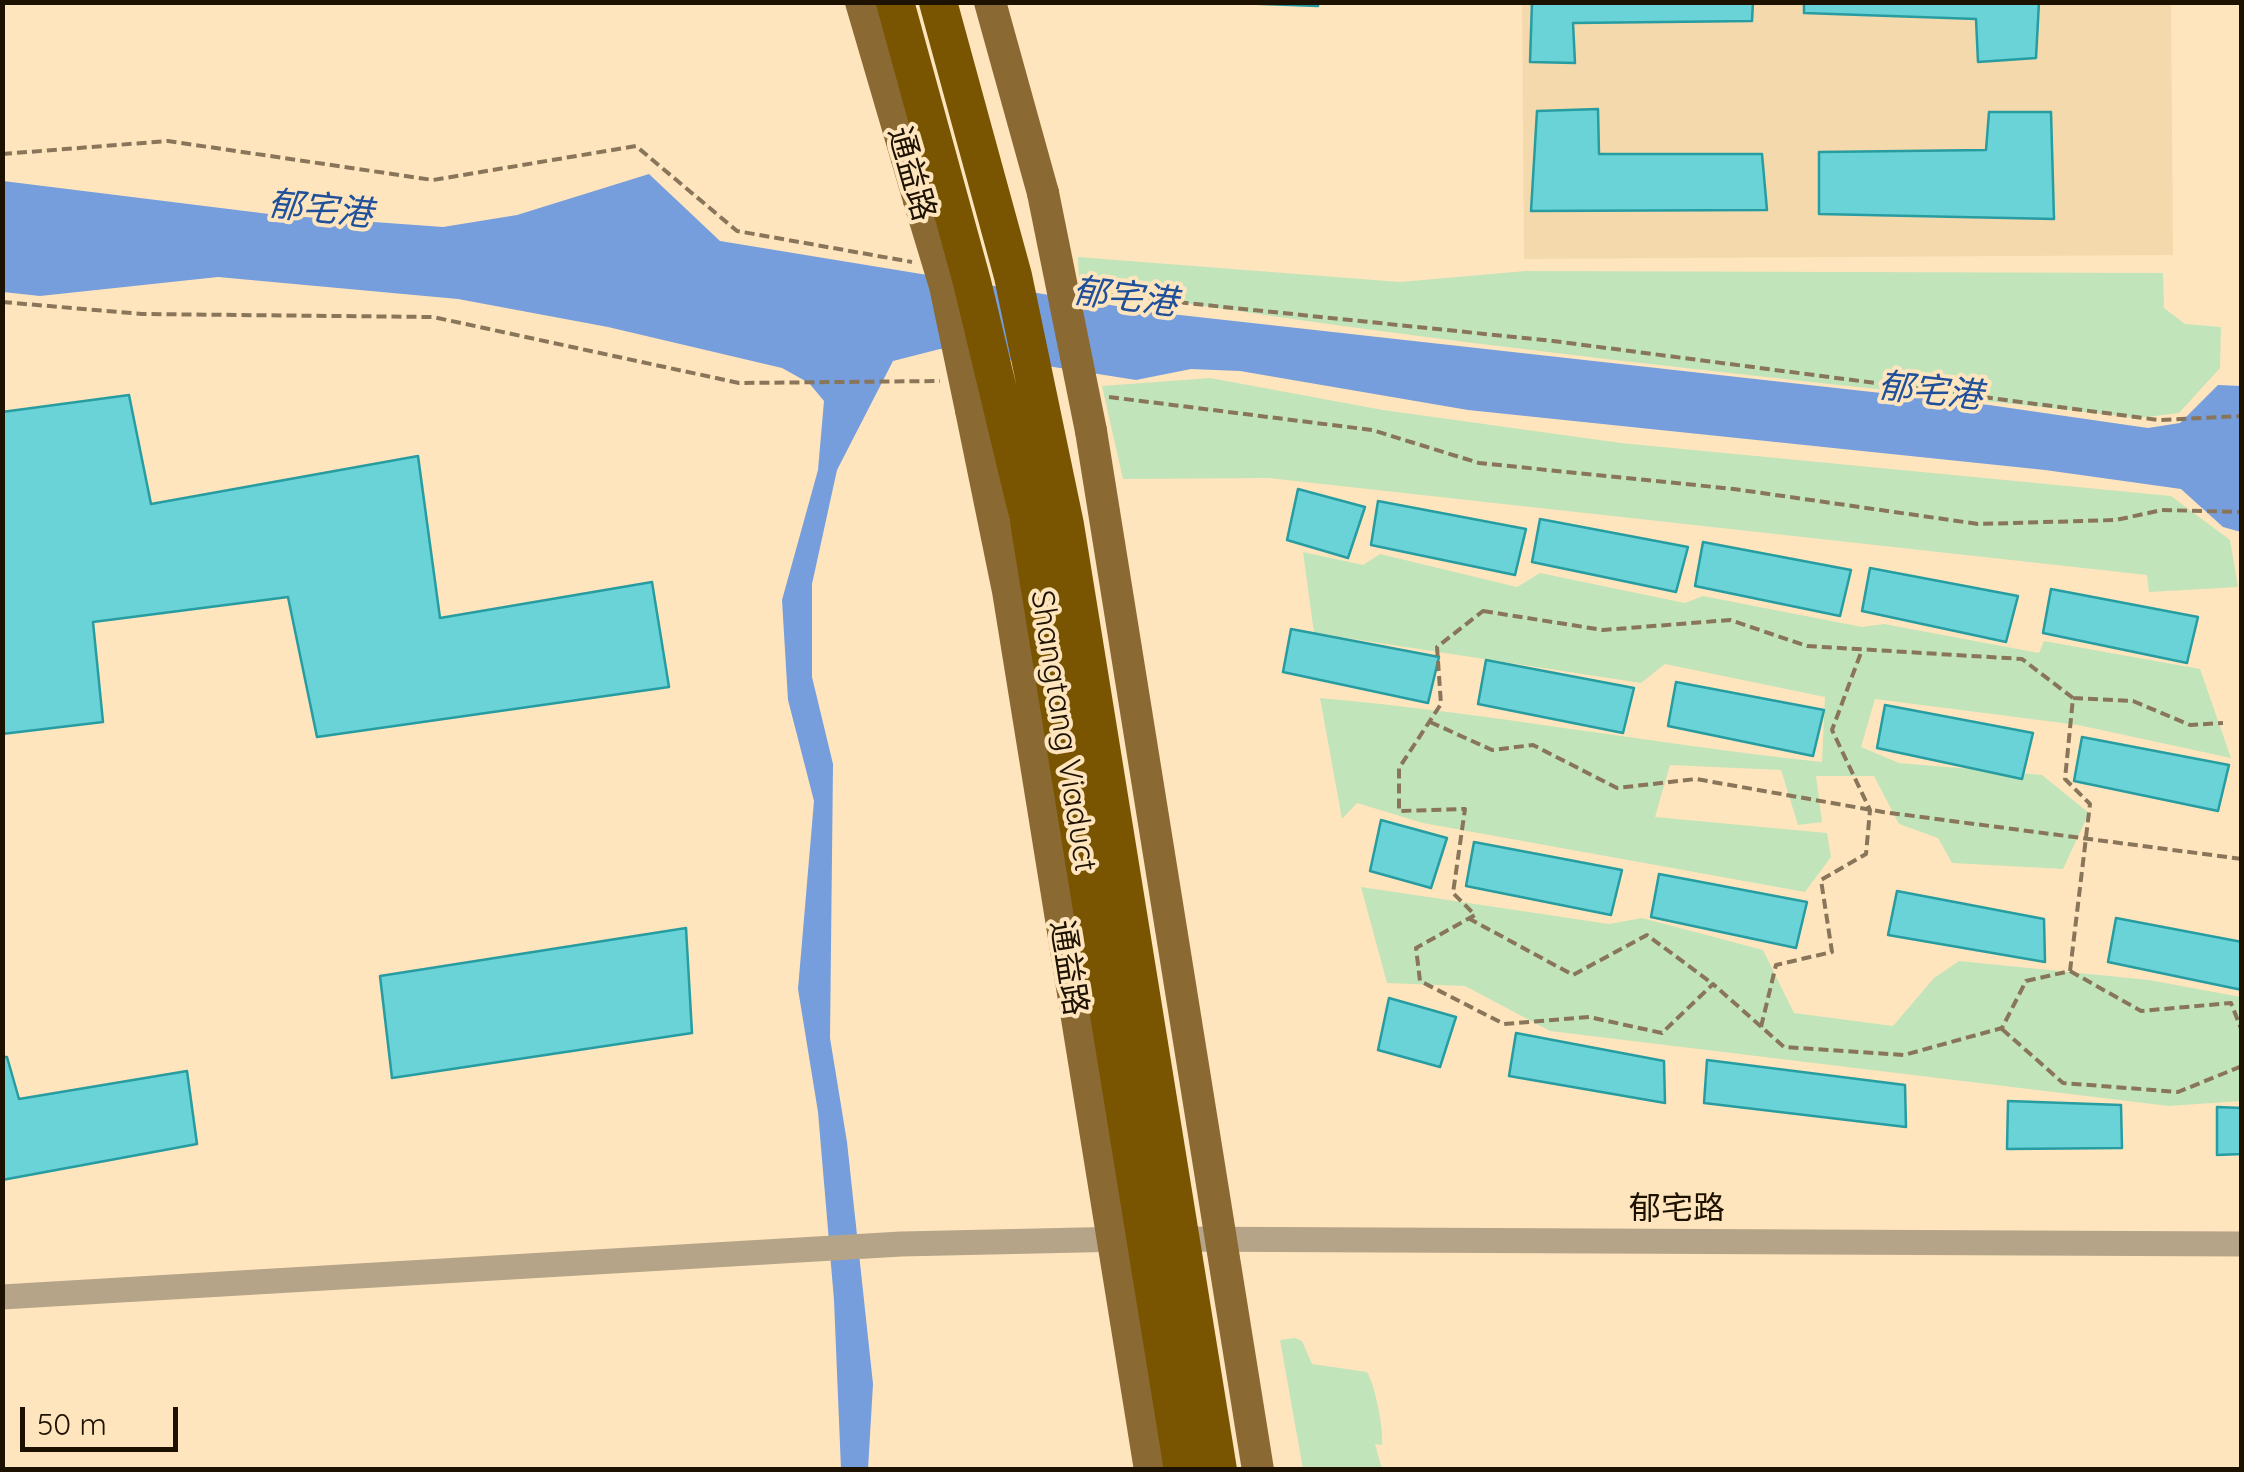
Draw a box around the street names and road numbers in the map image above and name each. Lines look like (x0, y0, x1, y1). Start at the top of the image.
street label: 通益路 (879, 123, 943, 225)
street label: Shangtang Viaduct (1022, 587, 1104, 875)
street label: 通益路 (1042, 918, 1094, 1018)
street label: 郁宅路 (1629, 1190, 1725, 1228)

